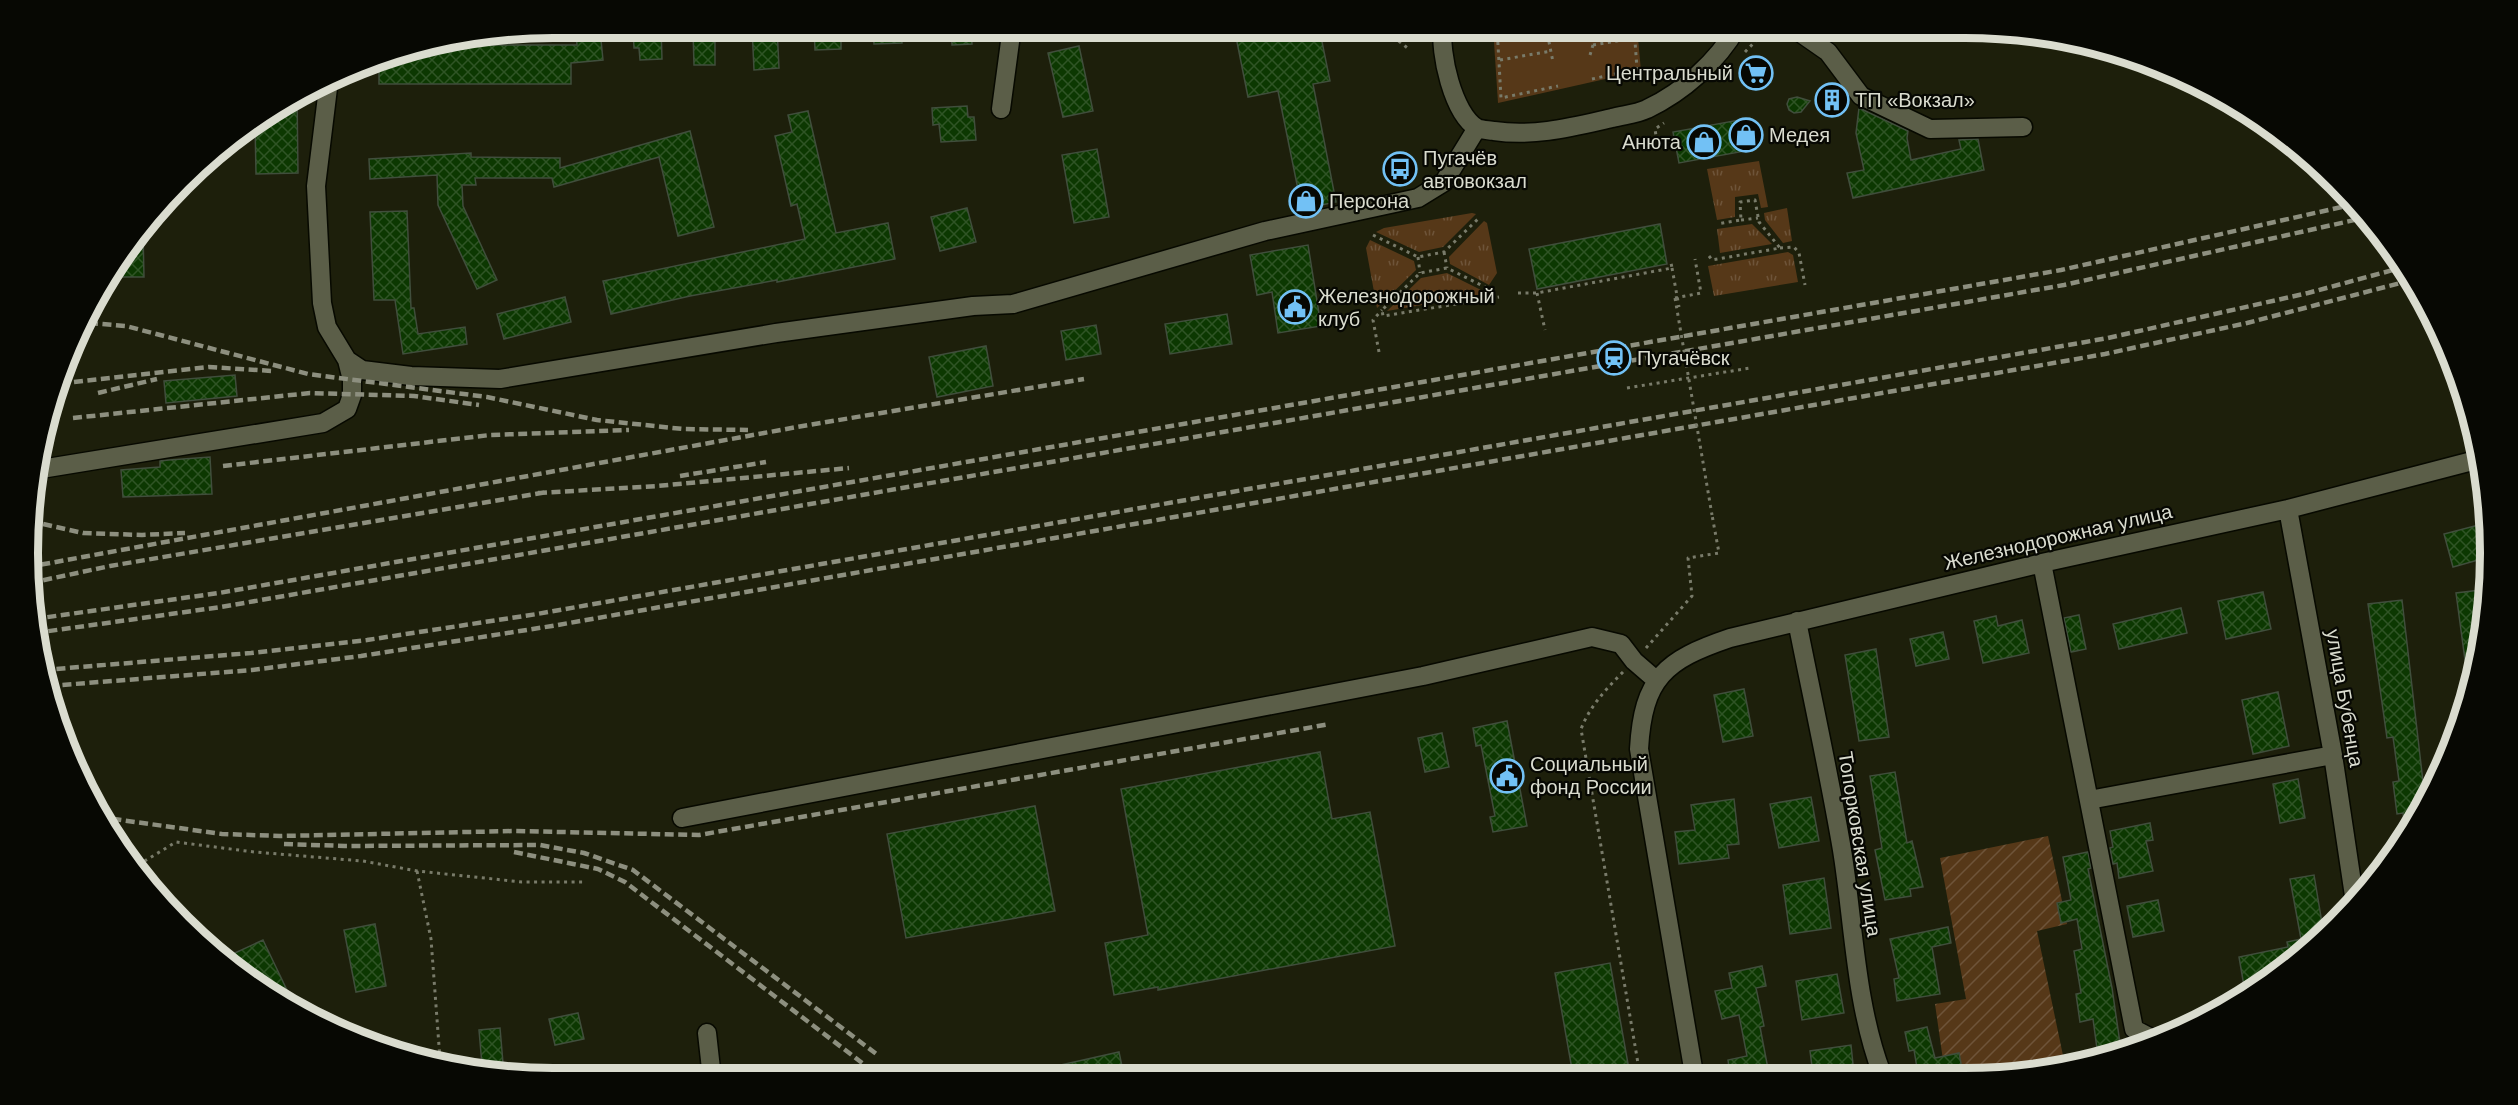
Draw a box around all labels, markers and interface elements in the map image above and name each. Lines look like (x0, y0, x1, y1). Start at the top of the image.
supermarket icon: Центральный (1738, 55, 1774, 91)
place label: Центральный (1606, 62, 1733, 84)
building icon: ТП «Вокзал» (1814, 82, 1850, 118)
place label: ТП «Вокзал» (1855, 89, 1975, 111)
shop icon: Медея (1728, 117, 1764, 153)
shop icon: Анюта (1686, 124, 1722, 160)
place label: Медея (1769, 124, 1830, 146)
place label: Анюта (1622, 131, 1682, 153)
place label: Пугачёв автовокзал (1423, 147, 1527, 192)
bus stop icon: Пугачёв автовокзал (1382, 151, 1418, 187)
shop icon: Персона (1288, 183, 1324, 219)
place label: Персона (1329, 190, 1410, 212)
place label: Железнодорожный клуб (1318, 285, 1495, 330)
public building icon: Железнодорожный клуб (1277, 289, 1313, 325)
station icon: Пугачёвск (1596, 340, 1632, 376)
place label: Пугачёвск (1637, 347, 1730, 369)
street label: Железнодорожная улица (1942, 500, 2175, 574)
street label: улица Бубенца (2322, 627, 2368, 769)
street label: Топорковская улица (1835, 750, 1886, 939)
place label: Социальный фонд России (1530, 753, 1652, 798)
public building icon: Социальный фонд России (1489, 758, 1525, 794)

